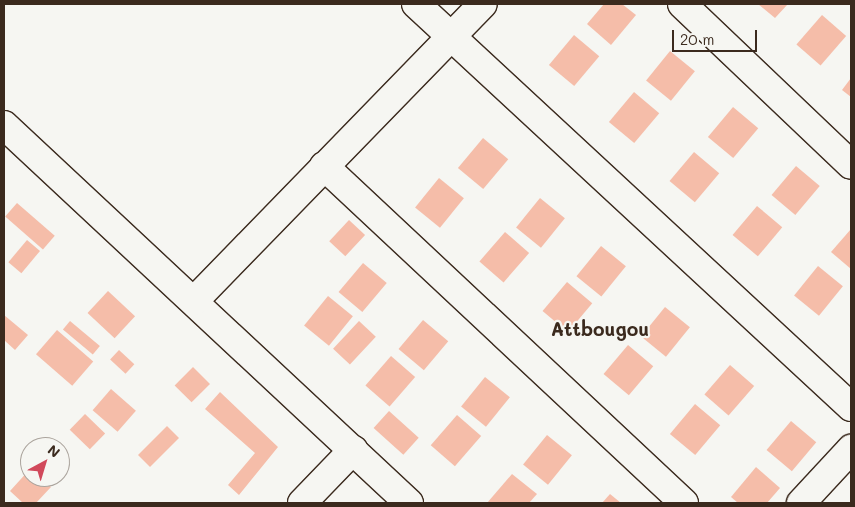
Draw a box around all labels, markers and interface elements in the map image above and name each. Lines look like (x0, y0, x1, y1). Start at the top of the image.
scale bar (675, 20, 760, 52)
text: 20 m (680, 29, 714, 49)
district label: Attbougou (551, 318, 649, 340)
north arrow (20, 437, 70, 487)
text: N (44, 440, 64, 461)

